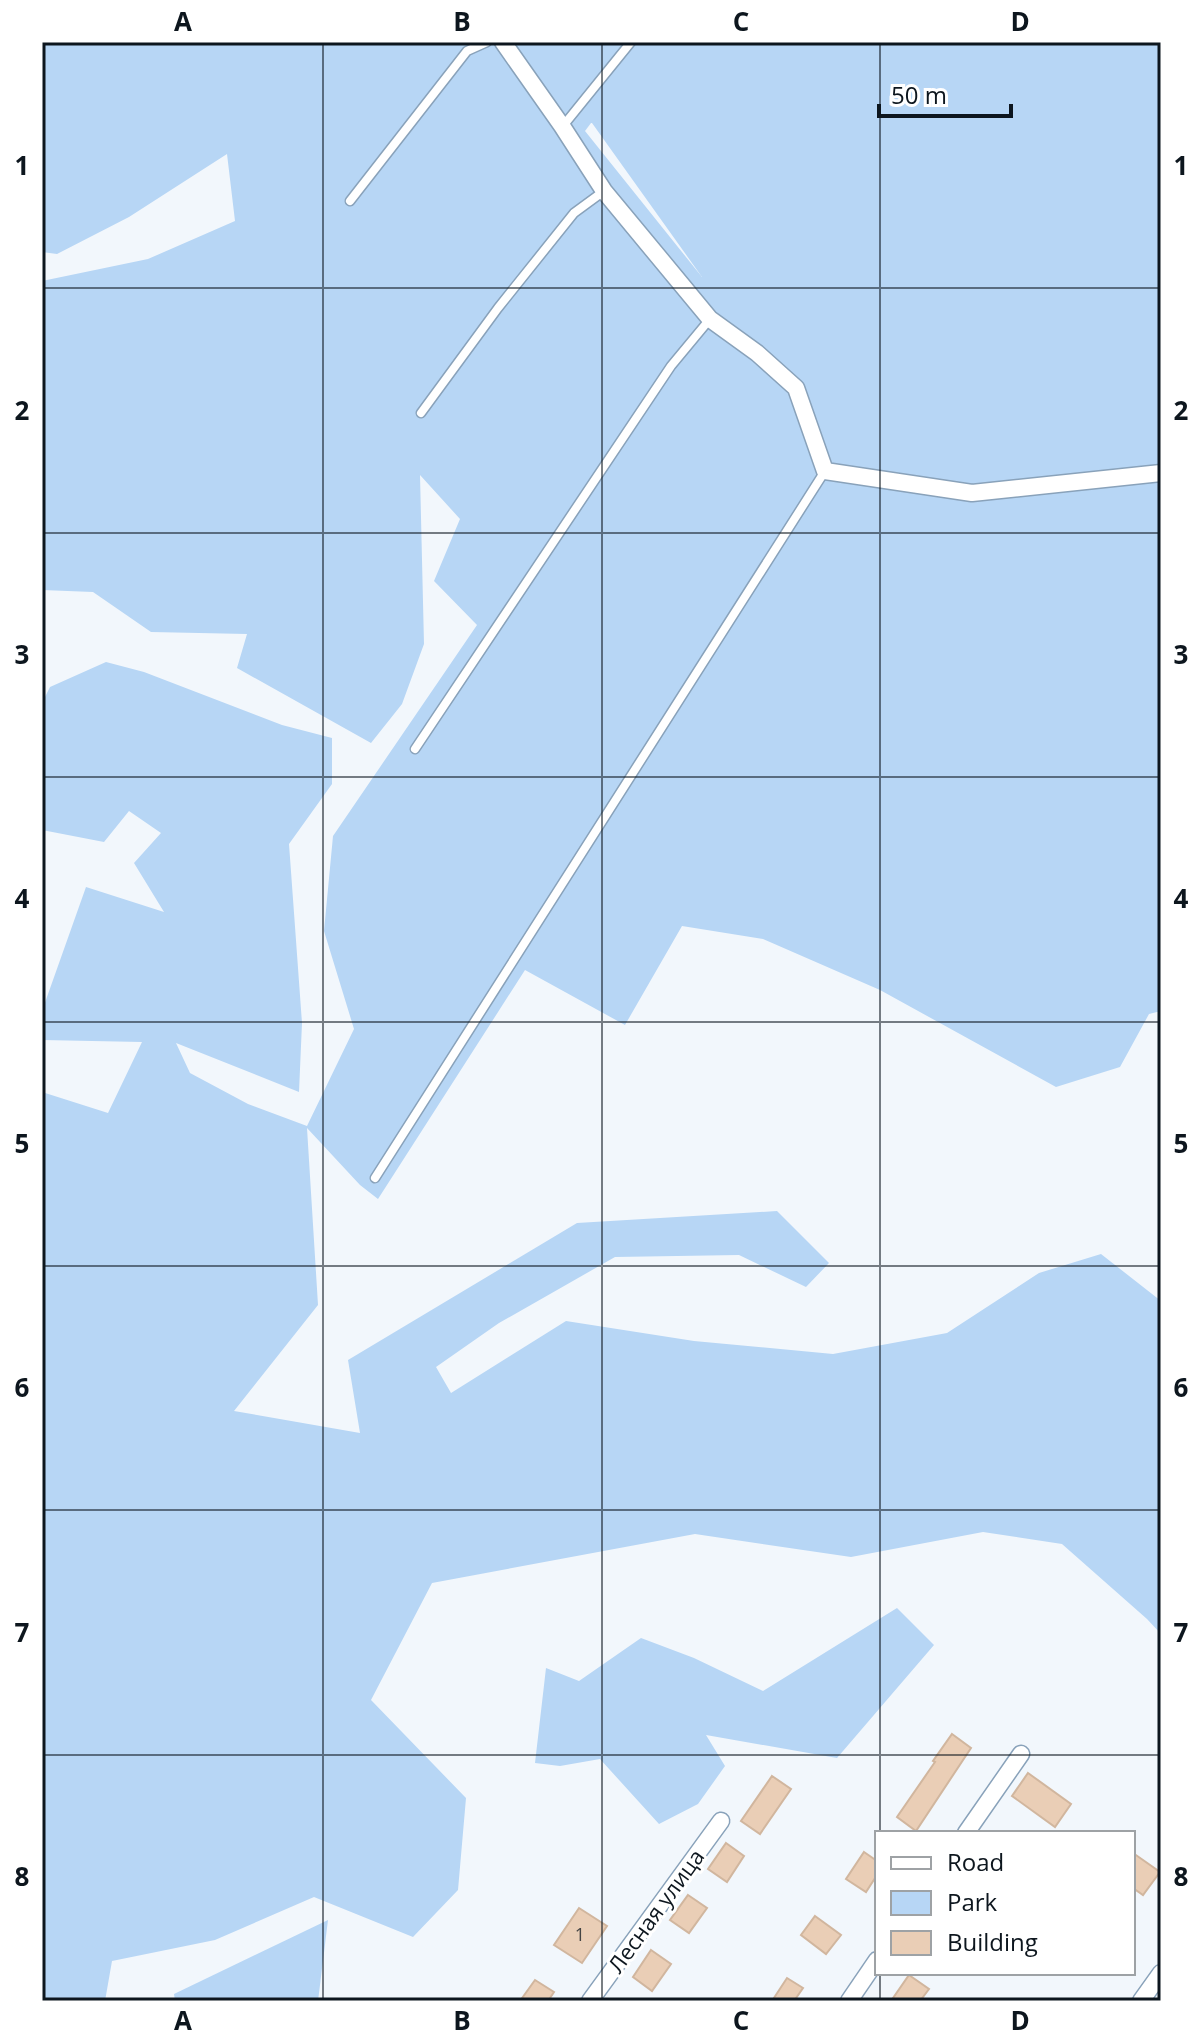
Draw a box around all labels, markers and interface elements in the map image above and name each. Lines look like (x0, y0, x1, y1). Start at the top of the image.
text: A (174, 3, 192, 39)
text: B (453, 3, 471, 39)
text: C (733, 3, 749, 39)
text: D (1010, 3, 1030, 39)
scale bar (879, 68, 1011, 118)
text: 50 m (891, 78, 947, 111)
text: 1 (15, 147, 29, 183)
text: 1 (1174, 147, 1188, 183)
text: 2 (15, 392, 30, 428)
text: 2 (1174, 392, 1189, 428)
text: 3 (15, 636, 29, 672)
text: 3 (1174, 636, 1188, 672)
text: 4 (15, 880, 30, 916)
text: 4 (1174, 880, 1189, 916)
text: 5 (15, 1125, 29, 1161)
text: 5 (1174, 1125, 1188, 1161)
text: 6 (15, 1369, 30, 1405)
text: 6 (1174, 1369, 1189, 1405)
text: 7 (15, 1614, 30, 1650)
text: 7 (1174, 1614, 1189, 1650)
legend (875, 1831, 1135, 1975)
street label: Лесная улица (600, 1843, 710, 1978)
text: Road (947, 1845, 1004, 1878)
text: 8 (15, 1858, 29, 1894)
text: 8 (1174, 1858, 1188, 1894)
text: Park (947, 1885, 998, 1918)
house number: 1 (575, 1922, 585, 1946)
text: Building (947, 1925, 1038, 1958)
text: A (174, 2002, 192, 2038)
text: B (453, 2002, 471, 2038)
text: C (733, 2002, 749, 2038)
text: D (1010, 2002, 1030, 2038)

